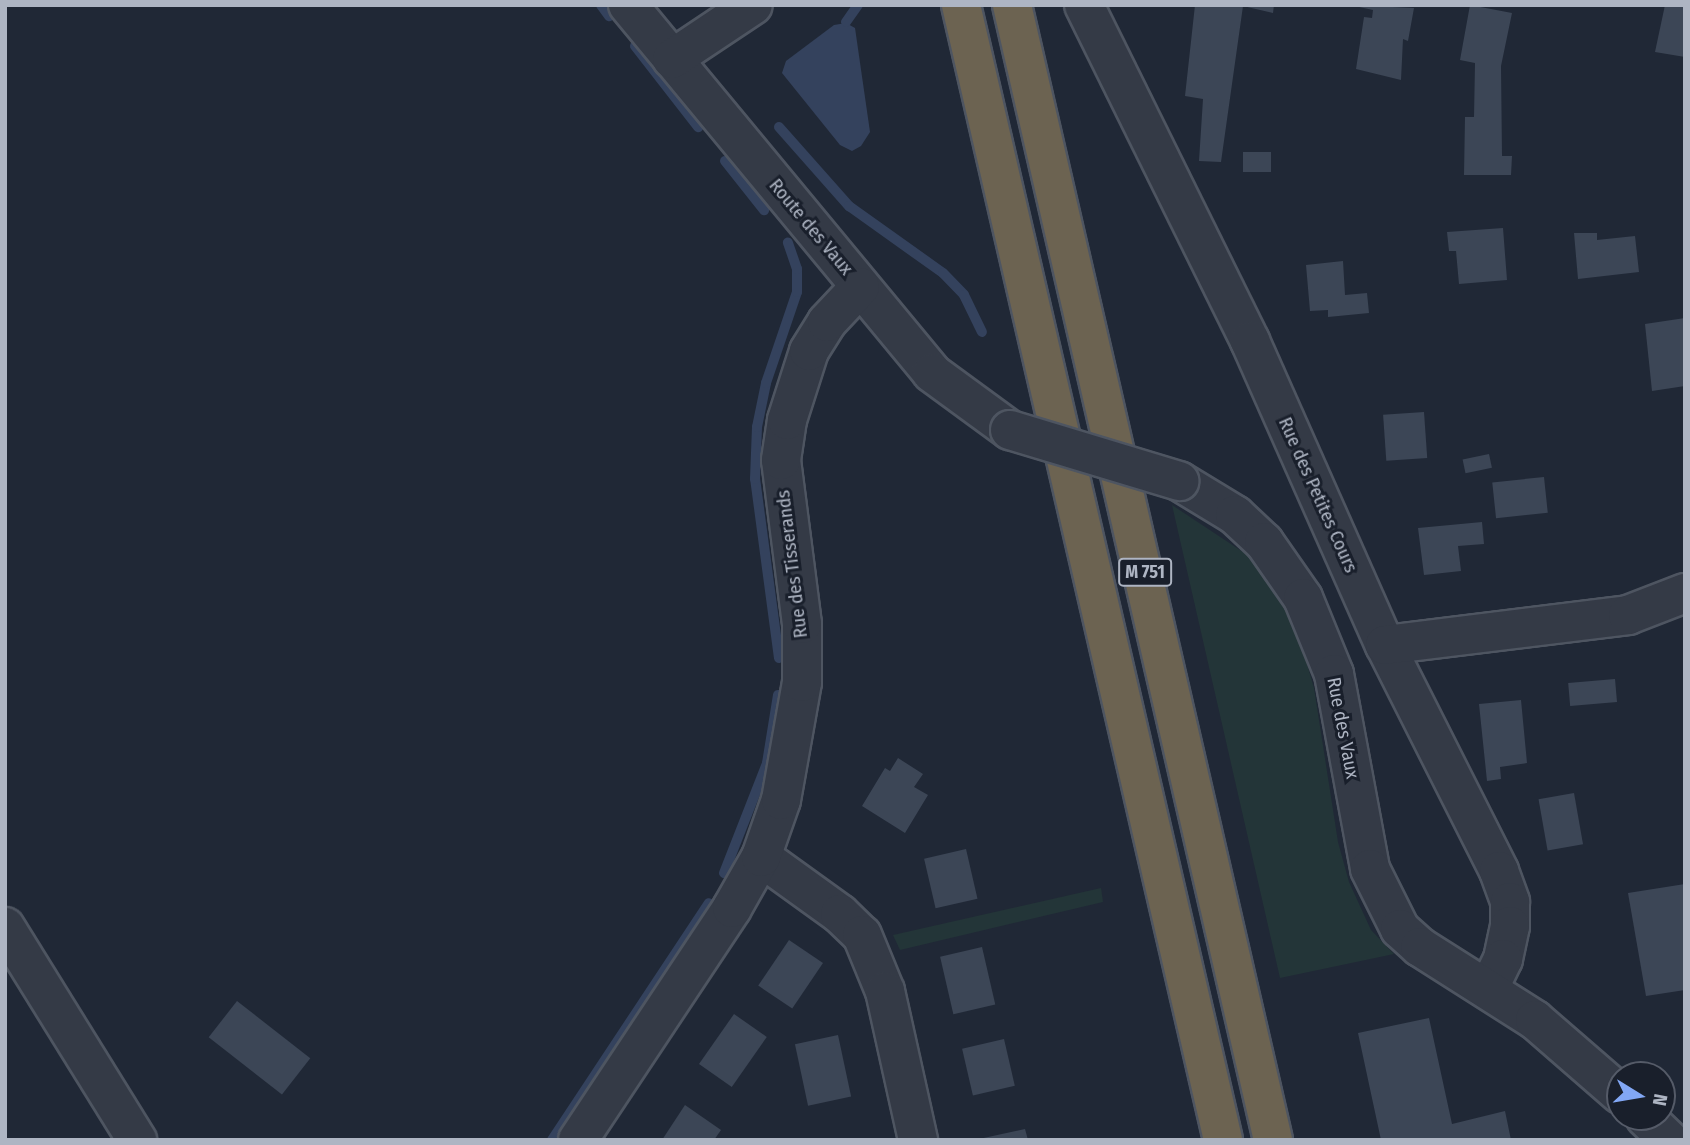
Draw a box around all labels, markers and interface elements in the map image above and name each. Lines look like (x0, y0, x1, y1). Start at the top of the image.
street label: Route des Vaux (764, 174, 858, 280)
street label: Rue des Petites Cours (1273, 414, 1363, 576)
street label: Rue des Tisserands (772, 489, 812, 639)
road number: M 751 (1117, 558, 1173, 586)
street label: Rue des Vaux (1322, 675, 1364, 781)
north arrow (1606, 1061, 1676, 1131)
text: N (1648, 1092, 1673, 1107)

